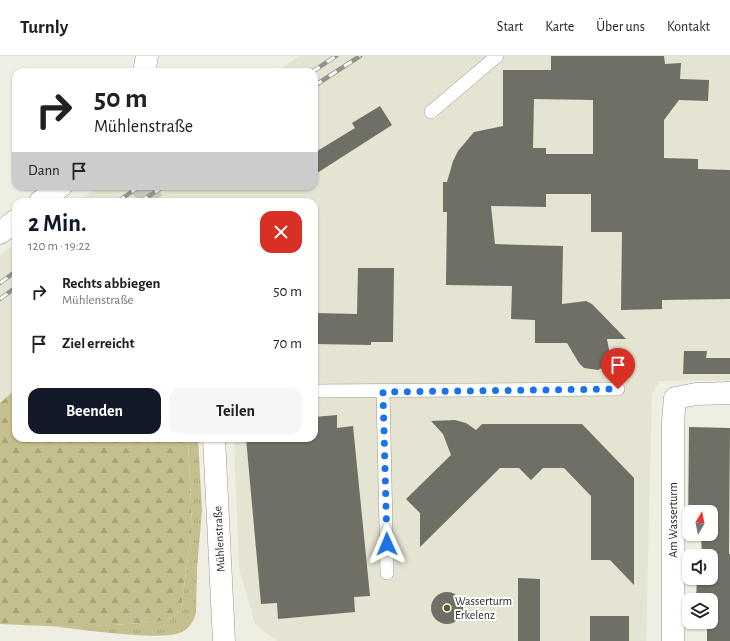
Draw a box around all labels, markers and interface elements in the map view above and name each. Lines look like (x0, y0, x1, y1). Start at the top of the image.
text: Turnly (20, 18, 68, 37)
text: Start (497, 20, 523, 34)
text: Karte (545, 20, 574, 34)
text: Über uns (596, 20, 645, 34)
text: Kontakt (667, 20, 710, 34)
icon: right (28, 84, 80, 136)
text: 50 m (94, 85, 148, 113)
text: Mühlenstraße (94, 118, 193, 136)
icon: arrive (68, 160, 90, 182)
text: Dann (28, 163, 60, 178)
button: close (260, 211, 302, 253)
text: 2 Min. (28, 212, 87, 236)
text: 120 m · 19:22 (28, 240, 90, 253)
text: Rechts abbiegen (62, 276, 160, 291)
icon: right (28, 281, 50, 303)
text: 50 m (273, 284, 302, 299)
text: Mühlenstraße (62, 294, 134, 307)
icon: arrive (28, 333, 50, 355)
text: Ziel erreicht (62, 336, 135, 351)
text: 70 m (273, 336, 302, 351)
pin (601, 348, 635, 389)
icon: arrive (607, 354, 629, 376)
button: Beenden (28, 388, 161, 434)
button: Teilen (169, 388, 302, 434)
street label: Am Wasserturm (667, 482, 679, 558)
north arrow (682, 505, 718, 541)
map controls (682, 505, 718, 629)
street label: Mühlenstraße (211, 506, 227, 572)
position arrow (366, 523, 408, 565)
button: sound (682, 549, 718, 585)
button: layers (682, 593, 718, 629)
place label: Wasserturm Erkelenz (455, 595, 512, 621)
marker: Wasserturm Erkelenz (442, 603, 452, 613)

